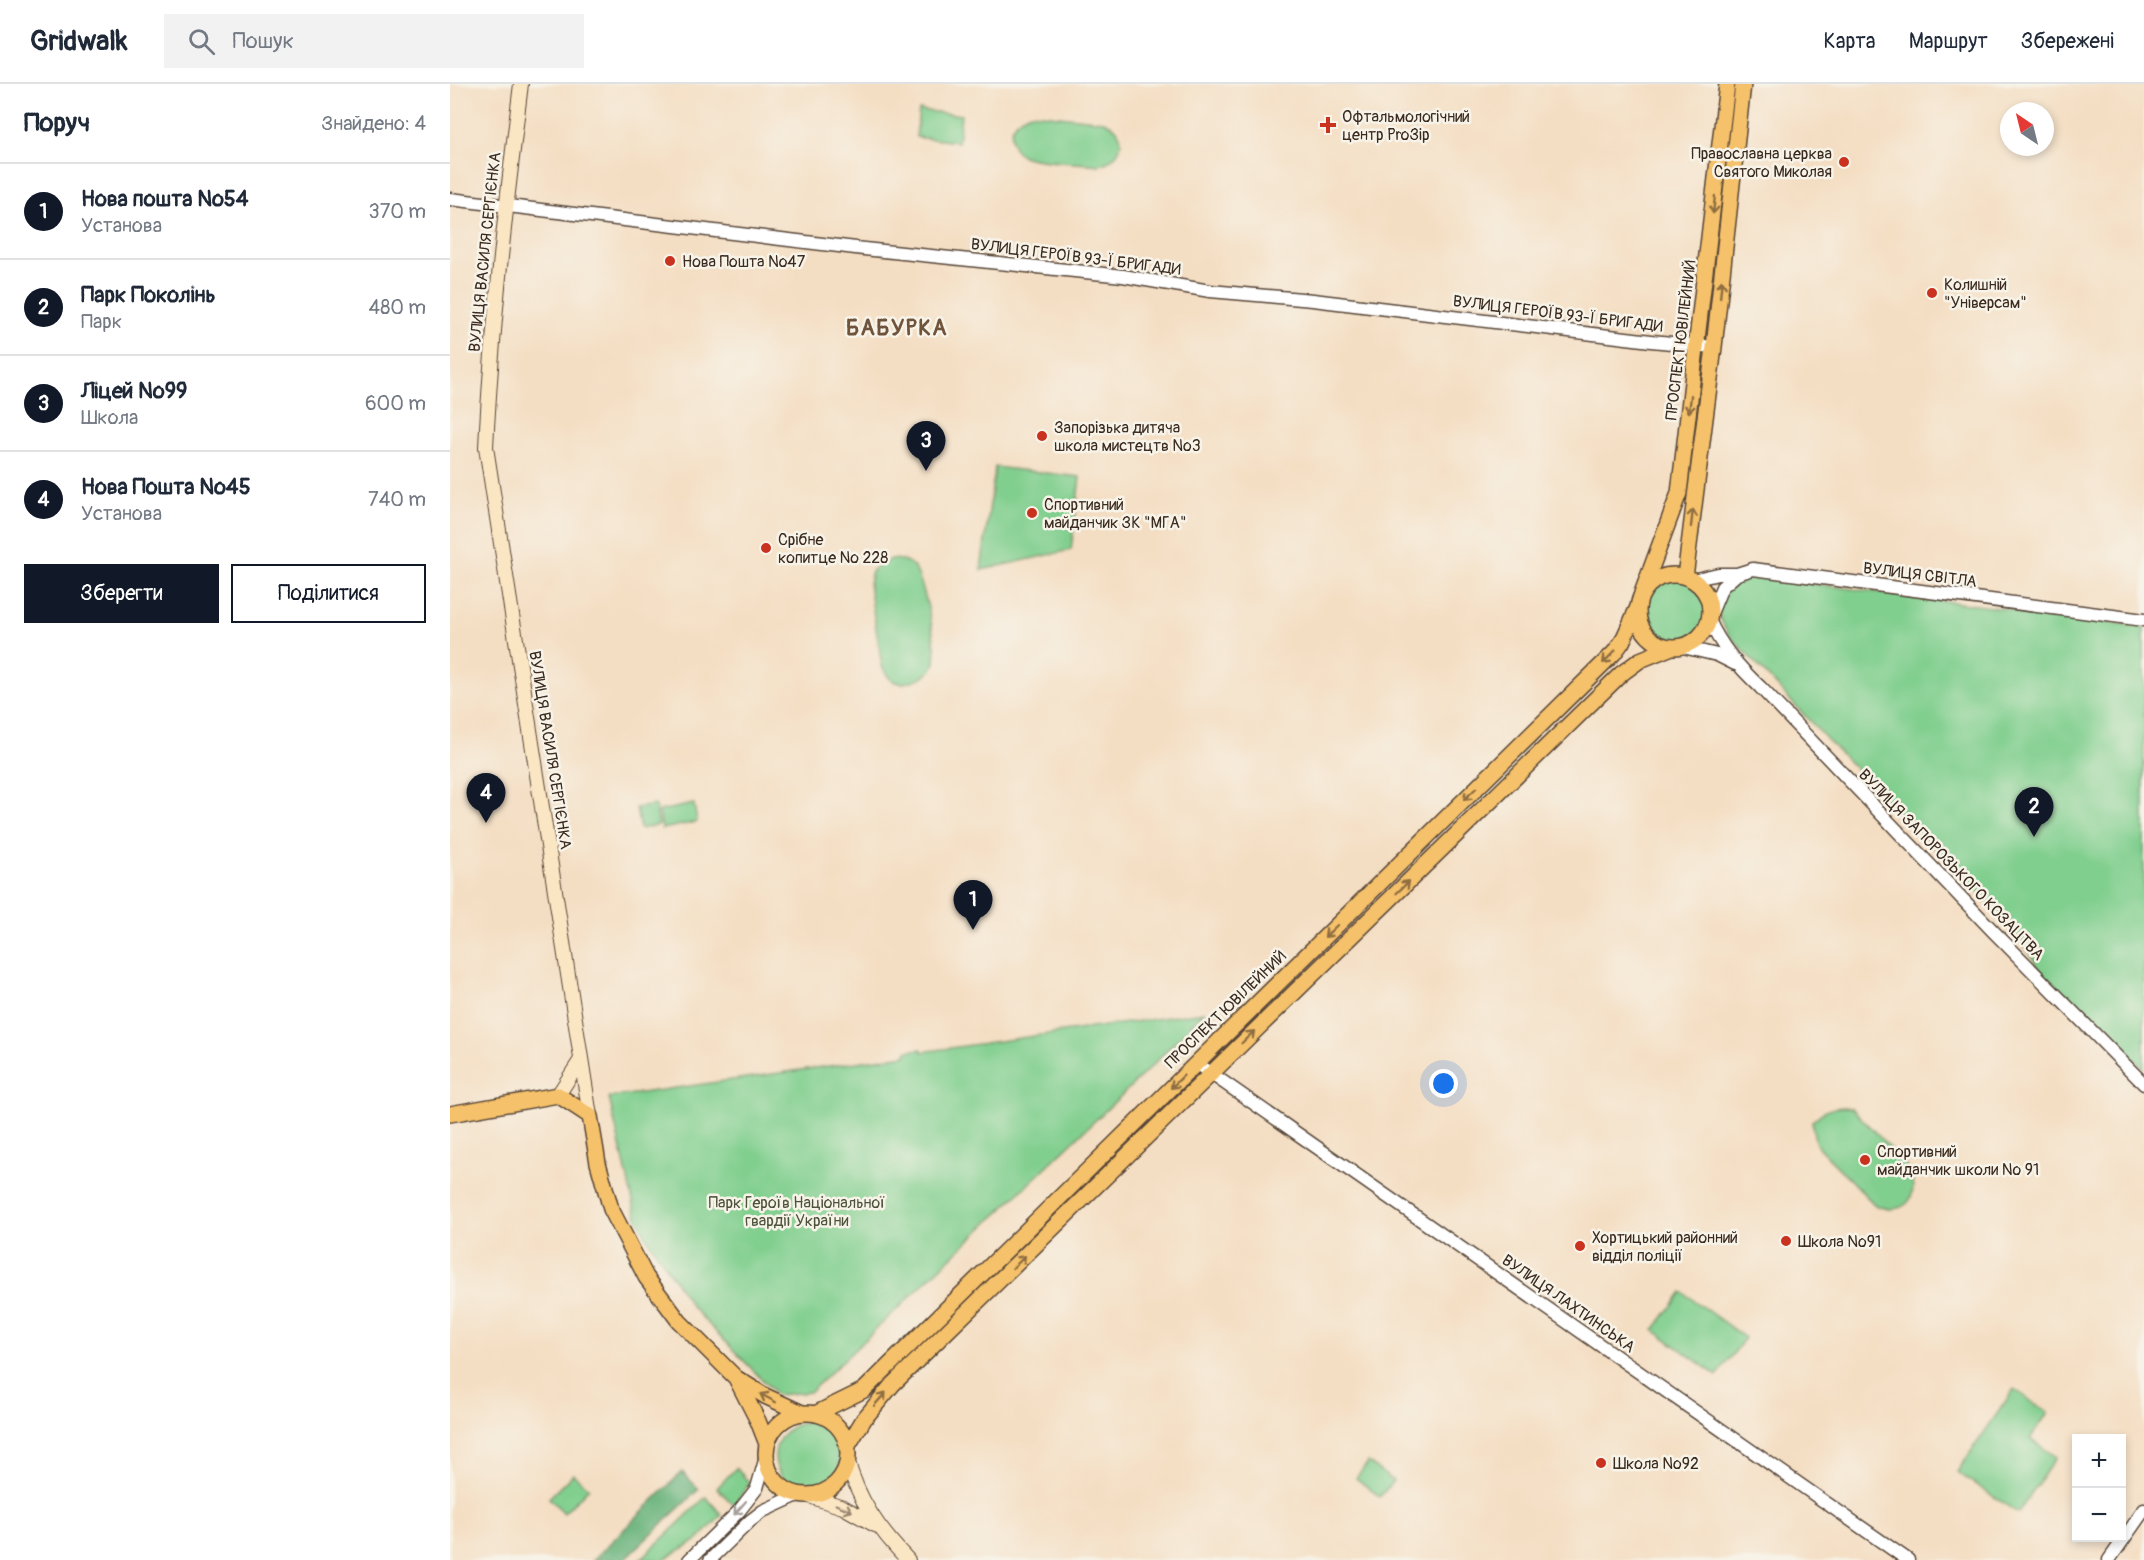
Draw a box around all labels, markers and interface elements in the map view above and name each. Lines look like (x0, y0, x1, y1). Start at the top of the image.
search box (164, 14, 584, 68)
text: Gridwalk (30, 24, 128, 59)
icon: search (185, 25, 218, 58)
text: Пошук (233, 27, 294, 55)
text: Карта (1824, 28, 1876, 55)
text: Маршрут (1909, 28, 1988, 55)
text: Збережені (2021, 28, 2114, 55)
north arrow (2000, 102, 2054, 156)
text: Поруч (24, 107, 90, 139)
place label: Офтальмологічний центр ProЗір (1342, 107, 1470, 145)
text: Знайдено: 4 (321, 111, 426, 136)
marker: Офтальмологічний центр ProЗір (1319, 116, 1337, 134)
place label: Православна церква Святого Миколая (1691, 144, 1832, 182)
street label: ВУЛИЦЯ ВАСИЛЯ СЕРГІЄНКА (465, 151, 505, 353)
marker: Православна церква Святого Миколая (1837, 155, 1851, 169)
text: Нова пошта №54 (81, 185, 249, 213)
one-way arrow (1708, 194, 1719, 214)
text: 1 (40, 199, 47, 224)
text: 370 m (369, 199, 426, 224)
text: Установа (81, 213, 162, 238)
street label: ВУЛИЦЯ ГЕРОЇВ 93-Ї БРИГАДИ (970, 234, 1182, 280)
place label: Нова Пошта №47 (682, 252, 806, 272)
marker: Нова Пошта №47 (663, 254, 677, 268)
street label: ПРОСПЕКТ ЮВІЛЕЙНИЙ (1661, 258, 1701, 421)
place label: Колишній "Універсам" (1944, 275, 2027, 313)
one-way arrow (1716, 279, 1727, 299)
text: Парк Поколінь (81, 281, 216, 309)
marker: Колишній "Універсам" (1925, 286, 1939, 300)
street label: ВУЛИЦЯ ГЕРОЇВ 93-Ї БРИГАДИ (1452, 291, 1664, 337)
text: 2 (38, 295, 49, 320)
text: 480 m (369, 295, 426, 320)
text: Парк (81, 309, 122, 334)
district label: БАБУРКА (846, 314, 948, 342)
text: Ліцей №99 (81, 377, 187, 405)
text: 3 (38, 391, 49, 416)
text: 600 m (365, 391, 426, 416)
one-way arrow (1685, 394, 1696, 413)
text: Школа (81, 405, 138, 430)
place label: Запорізька дитяча школа мистецтв №3 (1054, 418, 1201, 456)
pin: 3 (906, 422, 946, 471)
marker: Запорізька дитяча школа мистецтв №3 (1035, 429, 1049, 443)
text: Нова Пошта №45 (81, 473, 251, 501)
text: 4 (38, 487, 49, 512)
text: 740 m (368, 487, 426, 512)
place label: Спортивний майданчик ЗК "МГА" (1044, 495, 1186, 533)
text: Установа (81, 501, 162, 526)
marker: Спортивний майданчик ЗК "МГА" (1025, 506, 1039, 520)
one-way arrow (1687, 509, 1698, 529)
place label: Срібне копитце № 228 (778, 530, 888, 568)
marker: Срібне копитце № 228 (759, 541, 773, 555)
street label: ВУЛИЦЯ СВІТЛА (1862, 558, 1978, 592)
button: Зберегти (24, 564, 219, 623)
button: Поділитися (231, 564, 426, 623)
street label: ВУЛИЦЯ ВАСИЛЯ СЕРГІЄНКА (524, 649, 576, 851)
one-way arrow (1602, 650, 1616, 665)
street label: ВУЛИЦЯ ЗАПОРОЗЬКОГО КОЗАЦТВА (1854, 765, 2048, 965)
pin: 4 (466, 774, 506, 823)
one-way arrow (1463, 787, 1478, 801)
pin: 2 (2014, 788, 2054, 837)
one-way arrow (1395, 879, 1410, 894)
pin: 1 (954, 880, 992, 930)
one-way arrow (1323, 923, 1338, 938)
street label: ПРОСПЕКТ ЮВІЛЕЙНИЙ (1161, 946, 1291, 1073)
one-way arrow (1240, 1030, 1255, 1045)
your location (1429, 1069, 1458, 1098)
one-way arrow (1169, 1075, 1184, 1089)
place label: Спортивний майданчик школи № 91 (1877, 1142, 2039, 1180)
marker: Спортивний майданчик школи № 91 (1858, 1153, 1872, 1167)
park label: Парк Героїв Національної гвардії України (708, 1193, 886, 1231)
place label: Хортицький районний відділ поліції (1592, 1228, 1738, 1266)
place label: Школа №91 (1798, 1232, 1881, 1252)
marker: Школа №91 (1779, 1234, 1793, 1248)
marker: Хортицький районний відділ поліції (1573, 1239, 1587, 1253)
street label: ВУЛИЦЯ ЛАХТИНСЬКА (1498, 1250, 1639, 1357)
one-way arrow (1011, 1255, 1026, 1269)
one-way arrow (760, 1392, 777, 1404)
one-way arrow (873, 1392, 887, 1407)
map controls (2072, 1434, 2126, 1542)
button: + (2072, 1434, 2126, 1488)
place label: Школа №92 (1613, 1454, 1699, 1474)
marker: Школа №92 (1594, 1456, 1608, 1470)
button: − (2072, 1488, 2126, 1542)
one-way arrow (734, 1500, 747, 1516)
one-way arrow (834, 1503, 852, 1514)

